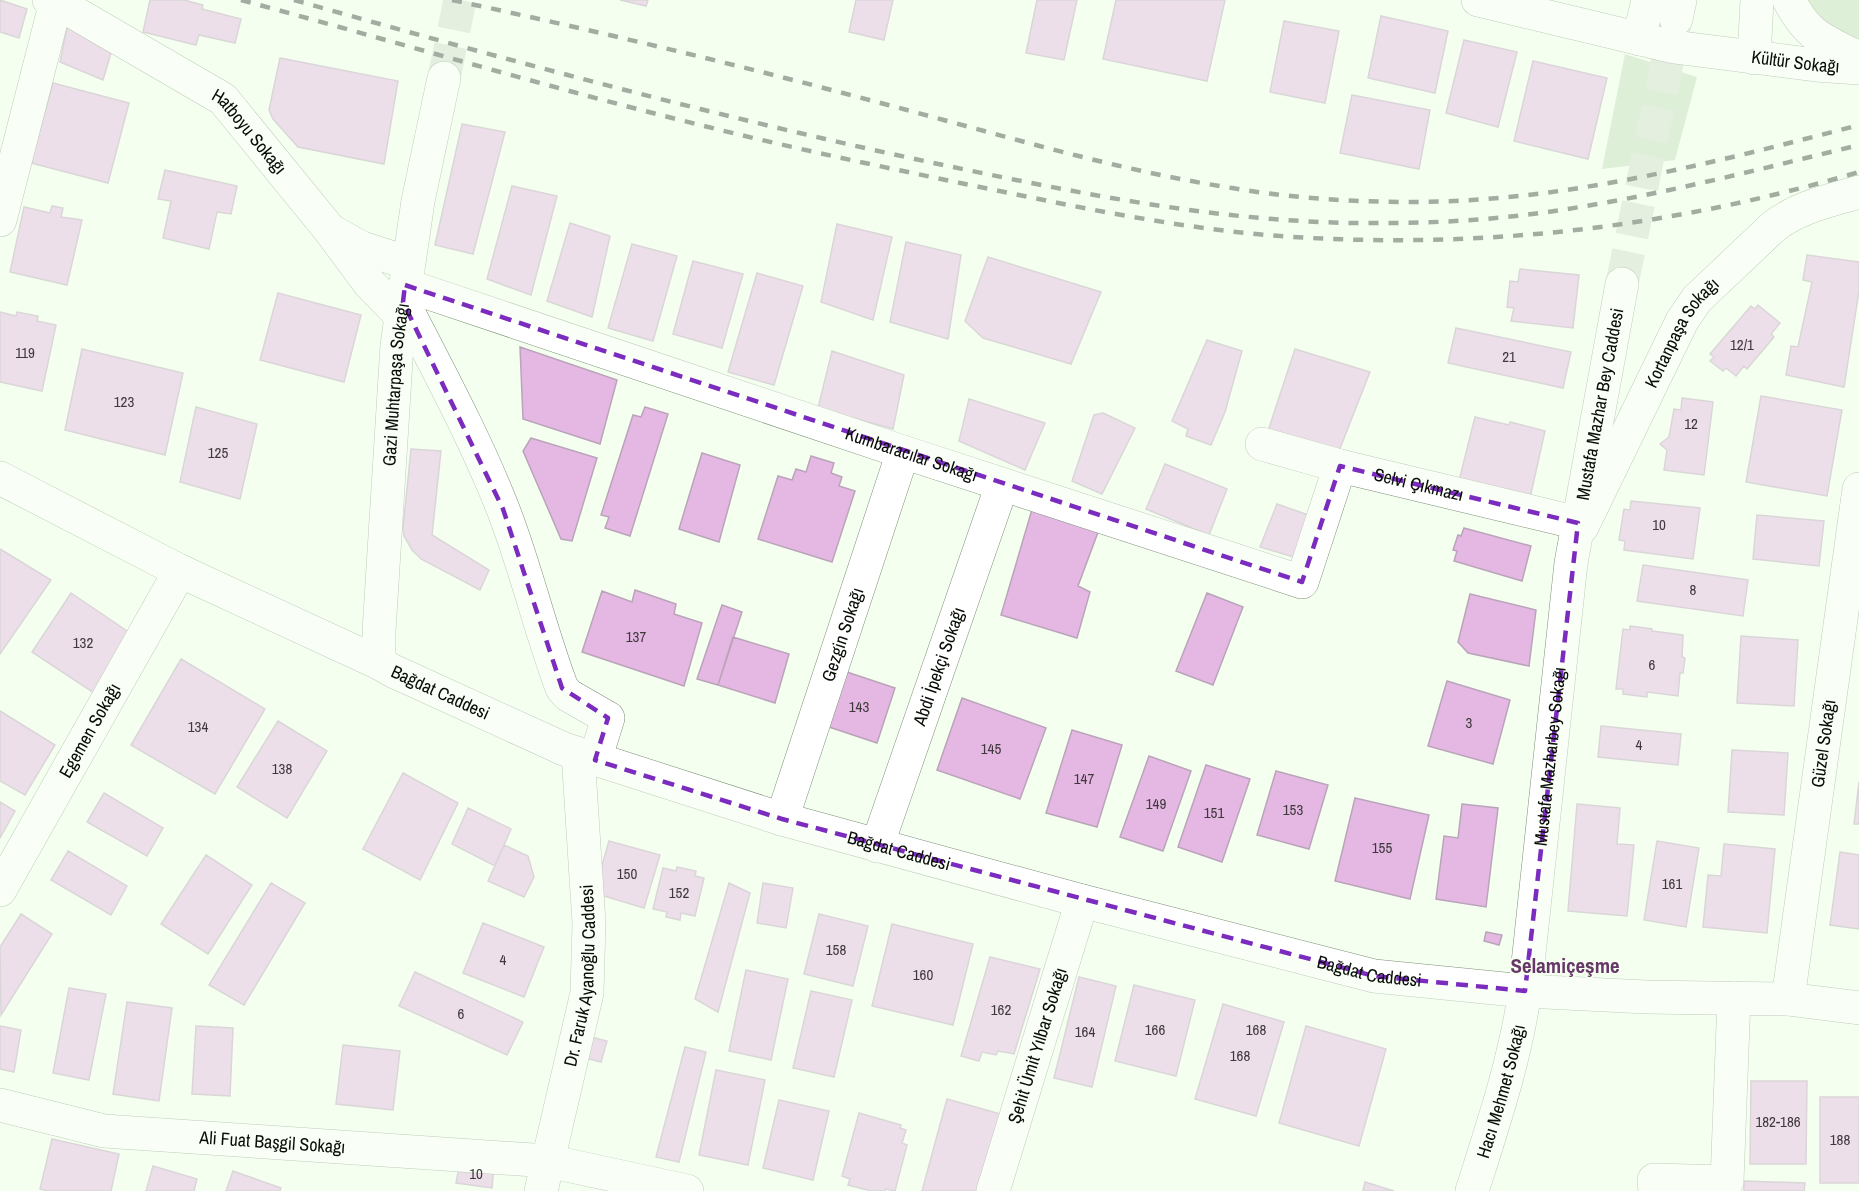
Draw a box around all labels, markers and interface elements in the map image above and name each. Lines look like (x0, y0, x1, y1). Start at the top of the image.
street label: Kültür Sokağı (1750, 44, 1841, 79)
street label: Hatboyu Sokağı (207, 82, 293, 180)
street label: Kortanpaşa Sokağı (1638, 272, 1724, 392)
street label: Gazi Muhtarpaşa Sokağı (376, 301, 415, 467)
street label: Mustafa Mazhar Bey Caddesi (1570, 306, 1629, 502)
house number: 12/1 (1730, 334, 1754, 355)
house number: 119 (15, 342, 35, 363)
house number: 21 (1502, 346, 1516, 367)
house number: 123 (114, 391, 134, 412)
house number: 12 (1684, 413, 1698, 434)
street label: Kumbaracılar Sokağı (842, 421, 981, 487)
house number: 125 (208, 442, 228, 463)
street label: Selvi Çıkmazı (1372, 462, 1466, 507)
house number: 10 (1652, 514, 1666, 535)
house number: 8 (1690, 579, 1697, 600)
street label: Gezgin Sokağı (815, 584, 869, 685)
street label: Abdi İpekçi Sokağı (906, 604, 971, 730)
house number: 137 (626, 626, 646, 647)
house number: 132 (73, 632, 93, 653)
house number: 6 (1649, 654, 1656, 675)
street label: Bağdat Caddesi (387, 659, 494, 726)
street label: Mustafa Mazharbey Sokağı (1528, 666, 1572, 847)
street label: Egemen Sokağı (53, 678, 126, 782)
house number: 143 (849, 696, 869, 717)
street label: Güzel Sokağı (1805, 698, 1842, 789)
house number: 3 (1466, 712, 1473, 733)
house number: 134 (188, 716, 208, 737)
house number: 4 (1636, 734, 1643, 755)
house number: 145 (981, 738, 1001, 759)
house number: 138 (272, 758, 292, 779)
house number: 147 (1074, 768, 1094, 789)
house number: 149 (1146, 793, 1166, 814)
house number: 153 (1283, 799, 1303, 820)
house number: 151 (1204, 802, 1224, 823)
street label: Bağdat Caddesi (845, 824, 953, 876)
house number: 155 (1372, 837, 1392, 858)
house number: 150 (617, 863, 637, 884)
house number: 161 (1662, 873, 1682, 894)
house number: 152 (669, 882, 689, 903)
street label: Dr. Faruk Ayanoğlu Caddesi (557, 884, 601, 1069)
house number: 158 (826, 939, 846, 960)
house number: 4 (500, 949, 507, 970)
street label: Bağdat Caddesi (1314, 949, 1423, 993)
district label: Selamiçeşme (1510, 951, 1620, 980)
house number: 160 (913, 964, 933, 985)
street label: Şehit Ümit Yılbar Sokağı (1001, 965, 1073, 1127)
house number: 162 (991, 999, 1011, 1020)
house number: 6 (458, 1003, 465, 1024)
house number: 166 (1145, 1019, 1165, 1040)
house number: 168 (1246, 1019, 1266, 1040)
house number: 164 (1075, 1021, 1095, 1042)
street label: Hacı Mehmet Sokağı (1470, 1022, 1531, 1161)
house number: 168 (1230, 1045, 1250, 1066)
house number: 182-186 (1755, 1111, 1801, 1132)
street label: Ali Fuat Başgil Sokağı (198, 1124, 346, 1159)
house number: 188 (1830, 1129, 1850, 1150)
house number: 10 (469, 1163, 483, 1184)

